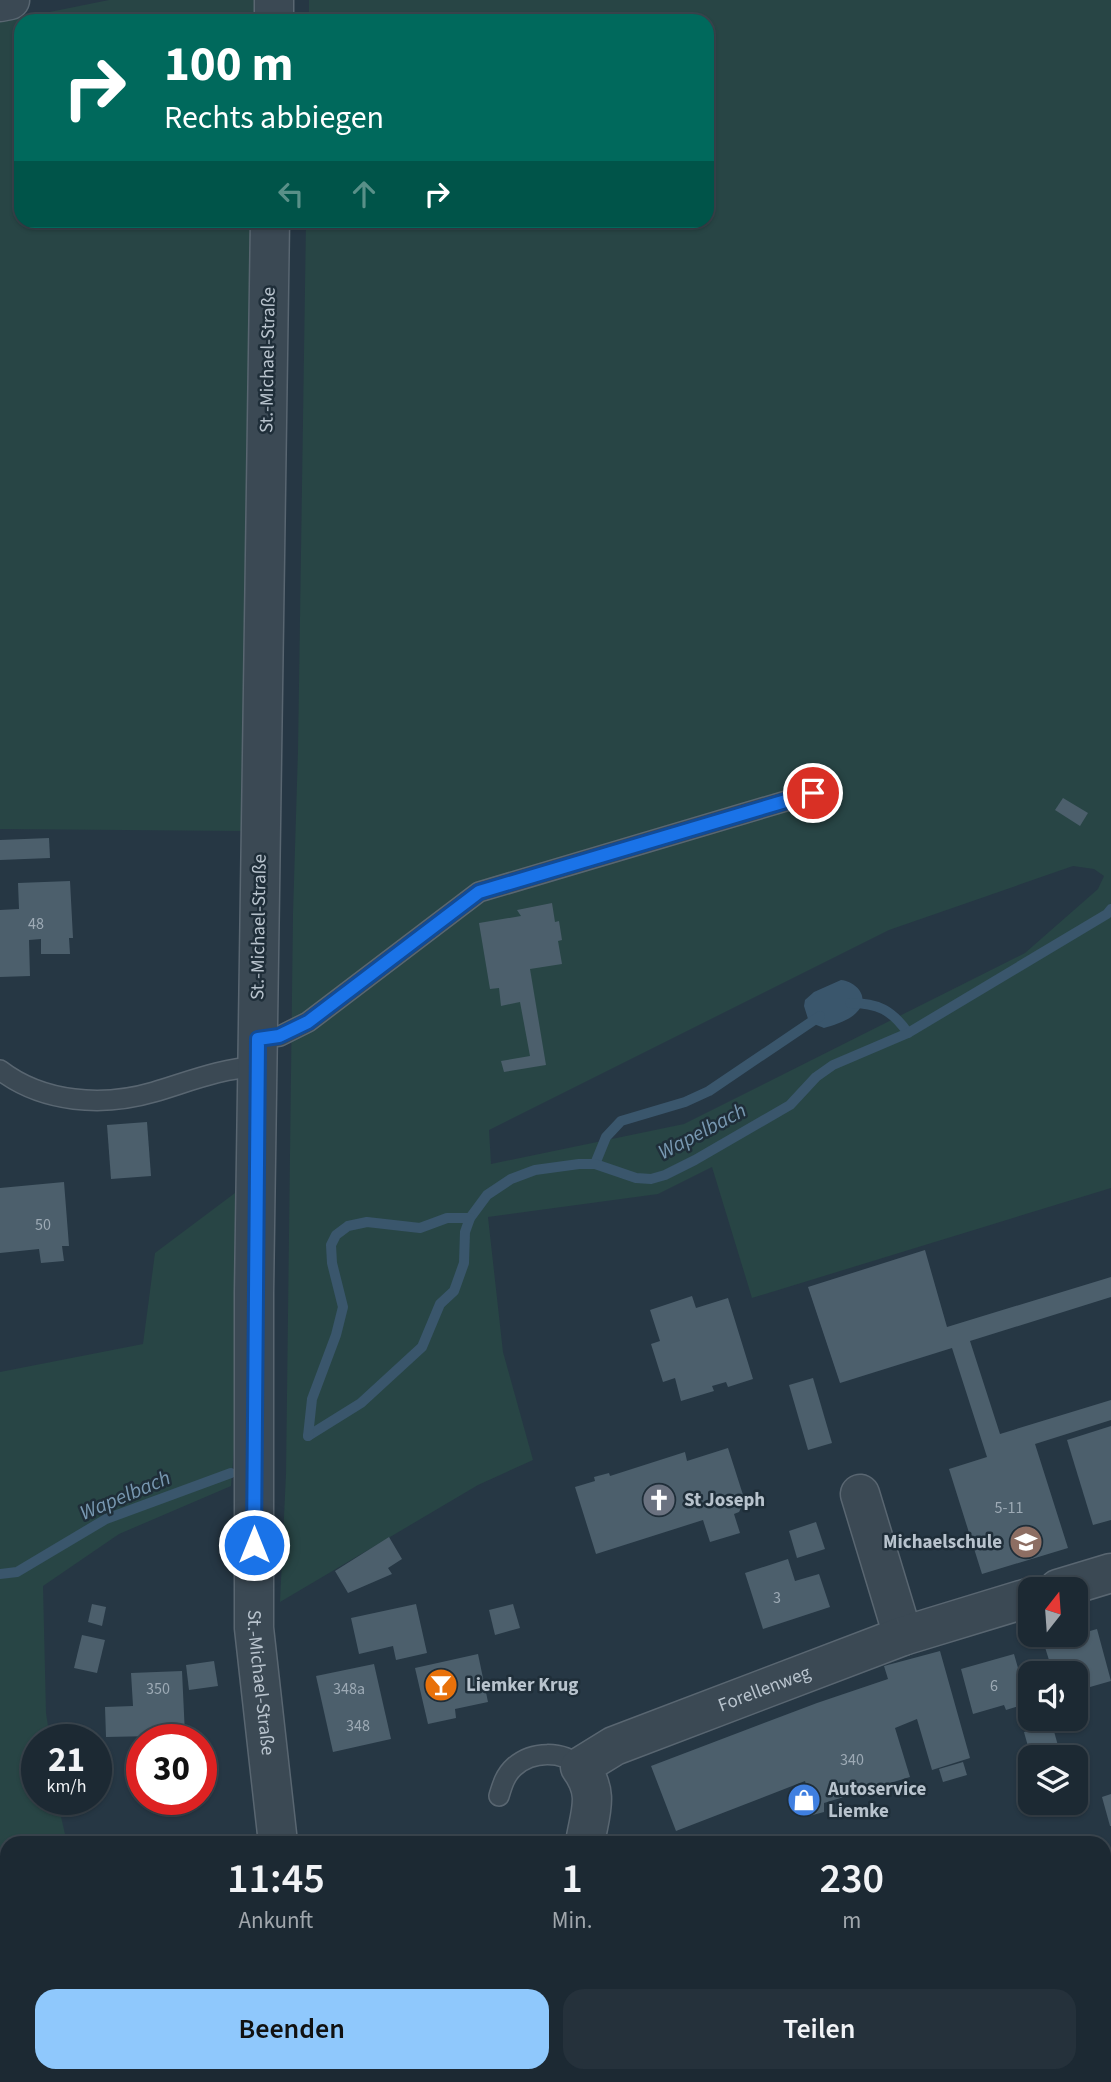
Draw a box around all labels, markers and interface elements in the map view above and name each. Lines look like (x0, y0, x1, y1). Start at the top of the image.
text: 100 m (164, 30, 293, 100)
icon: right (49, 42, 140, 133)
text: Rechts abbiegen (164, 95, 384, 141)
icon: left (272, 175, 310, 213)
icon: ahead (345, 175, 383, 213)
icon: right (418, 175, 456, 213)
street label: St.-Michael-Straße (253, 287, 283, 433)
pin (783, 763, 843, 823)
icon: arrive (794, 774, 832, 812)
street label: St.-Michael-Straße (244, 854, 274, 1000)
house number: 48 (28, 913, 44, 935)
water label: Wapelbach (653, 1095, 751, 1167)
house number: 50 (35, 1214, 51, 1236)
water label: Wapelbach (75, 1462, 175, 1528)
church icon: St Joseph (640, 1481, 678, 1519)
place label: St Joseph (684, 1487, 765, 1514)
house number: 5-11 (995, 1497, 1023, 1519)
position arrow (217, 1508, 291, 1582)
school or university icon: Michaelschule (1007, 1523, 1045, 1561)
place label: Michaelschule (883, 1529, 1002, 1556)
north arrow (1018, 1577, 1088, 1647)
map controls (1018, 1577, 1088, 1815)
house number: 3 (773, 1587, 781, 1609)
street label: St.-Michael-Straße (240, 1610, 282, 1757)
street label: Forellenweg (714, 1659, 815, 1719)
button: sound (1018, 1661, 1088, 1731)
bar icon: Liemker Krug (422, 1666, 460, 1704)
place label: Liemker Krug (466, 1672, 578, 1699)
house number: 6 (990, 1675, 998, 1697)
house number: 350 (146, 1678, 170, 1700)
house number: 348a (333, 1678, 365, 1700)
house number: 348 (346, 1715, 370, 1737)
speed limit sign: 30 (126, 1724, 217, 1815)
text: 21 (48, 1735, 85, 1785)
button: layers (1018, 1745, 1088, 1815)
house number: 340 (840, 1749, 864, 1771)
text: km/h (47, 1774, 86, 1799)
place label: Autoservice Liemke (827, 1776, 927, 1825)
shop icon: Autoservice Liemke (785, 1781, 823, 1819)
text: 11:45 (227, 1849, 325, 1909)
text: 1 (561, 1849, 583, 1909)
text: 230 (819, 1849, 884, 1909)
text: Ankunft (238, 1904, 313, 1937)
text: Min. (552, 1904, 592, 1937)
text: m (842, 1904, 861, 1937)
button: Beenden (35, 1989, 549, 2069)
button: Teilen (563, 1989, 1076, 2069)

